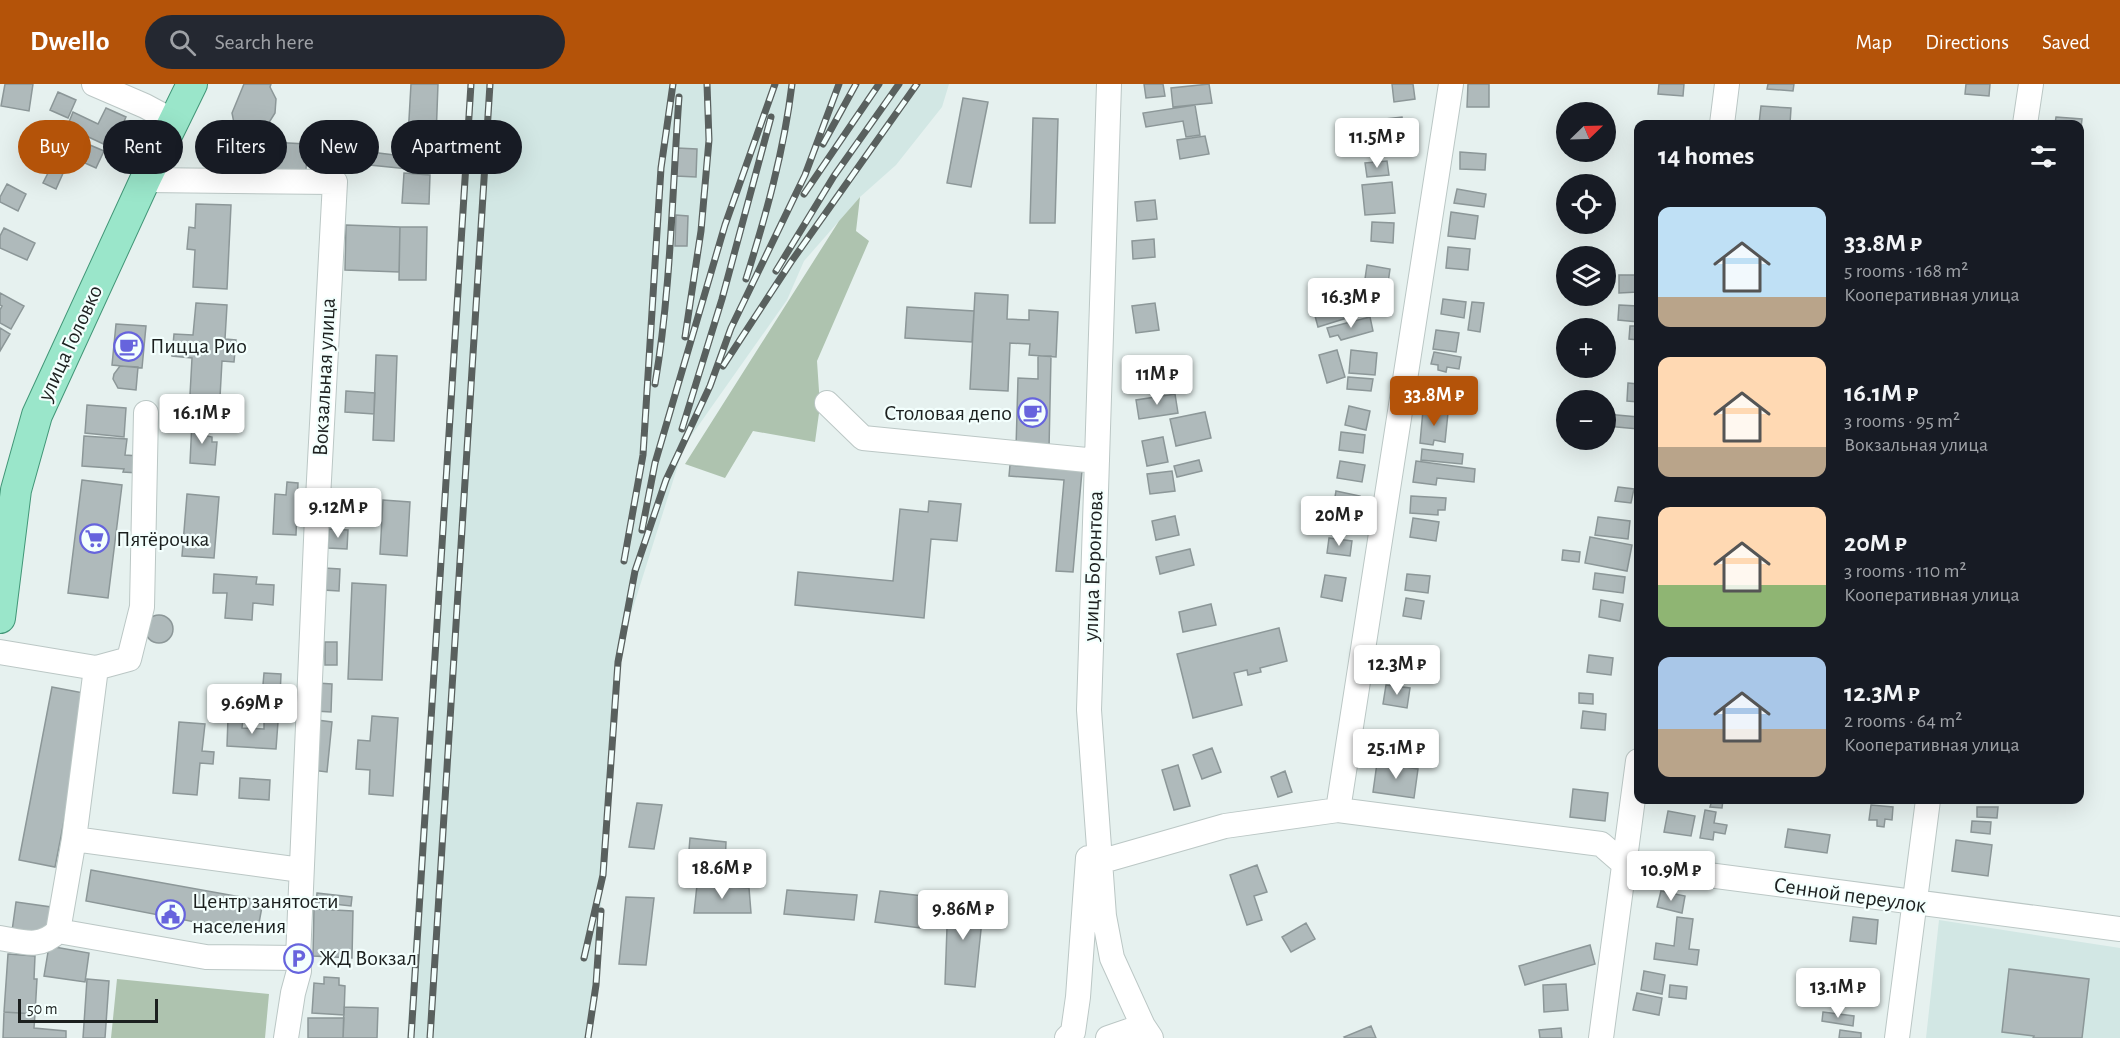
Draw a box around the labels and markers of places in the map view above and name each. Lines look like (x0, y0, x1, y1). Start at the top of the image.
pin: 11.5M ₽ (1322, 118, 1432, 169)
pin: 16.3M ₽ (1296, 278, 1406, 329)
cafe icon: Пицца Рио (113, 330, 145, 362)
place label: Пицца Рио (150, 335, 247, 357)
pin: 11M ₽ (1115, 355, 1199, 406)
pin: 33.8M ₽ (1379, 376, 1489, 427)
pin: 16.1M ₽ (147, 394, 257, 445)
cafe icon: Столовая депо (1017, 397, 1049, 429)
place label: Столовая депо (884, 402, 1012, 424)
pin: 9.12M ₽ (283, 488, 393, 539)
pin: 20M ₽ (1297, 496, 1381, 547)
supermarket icon: Пятёрочка (79, 523, 111, 555)
place label: Пятёрочка (116, 528, 210, 550)
pin: 12.3M ₽ (1342, 645, 1452, 696)
pin: 9.69M ₽ (197, 684, 307, 735)
pin: 25.1M ₽ (1341, 729, 1451, 780)
pin: 18.6M ₽ (667, 849, 777, 900)
pin: 10.9M ₽ (1616, 851, 1726, 902)
place label: Центр занятости населения (192, 890, 339, 937)
pin: 9.86M ₽ (908, 890, 1018, 941)
public building icon: Центр занятости населения (155, 898, 187, 930)
parking icon: ЖД Вокзал (282, 942, 314, 974)
place label: ЖД Вокзал (319, 947, 417, 969)
pin: 13.1M ₽ (1783, 968, 1893, 1019)

